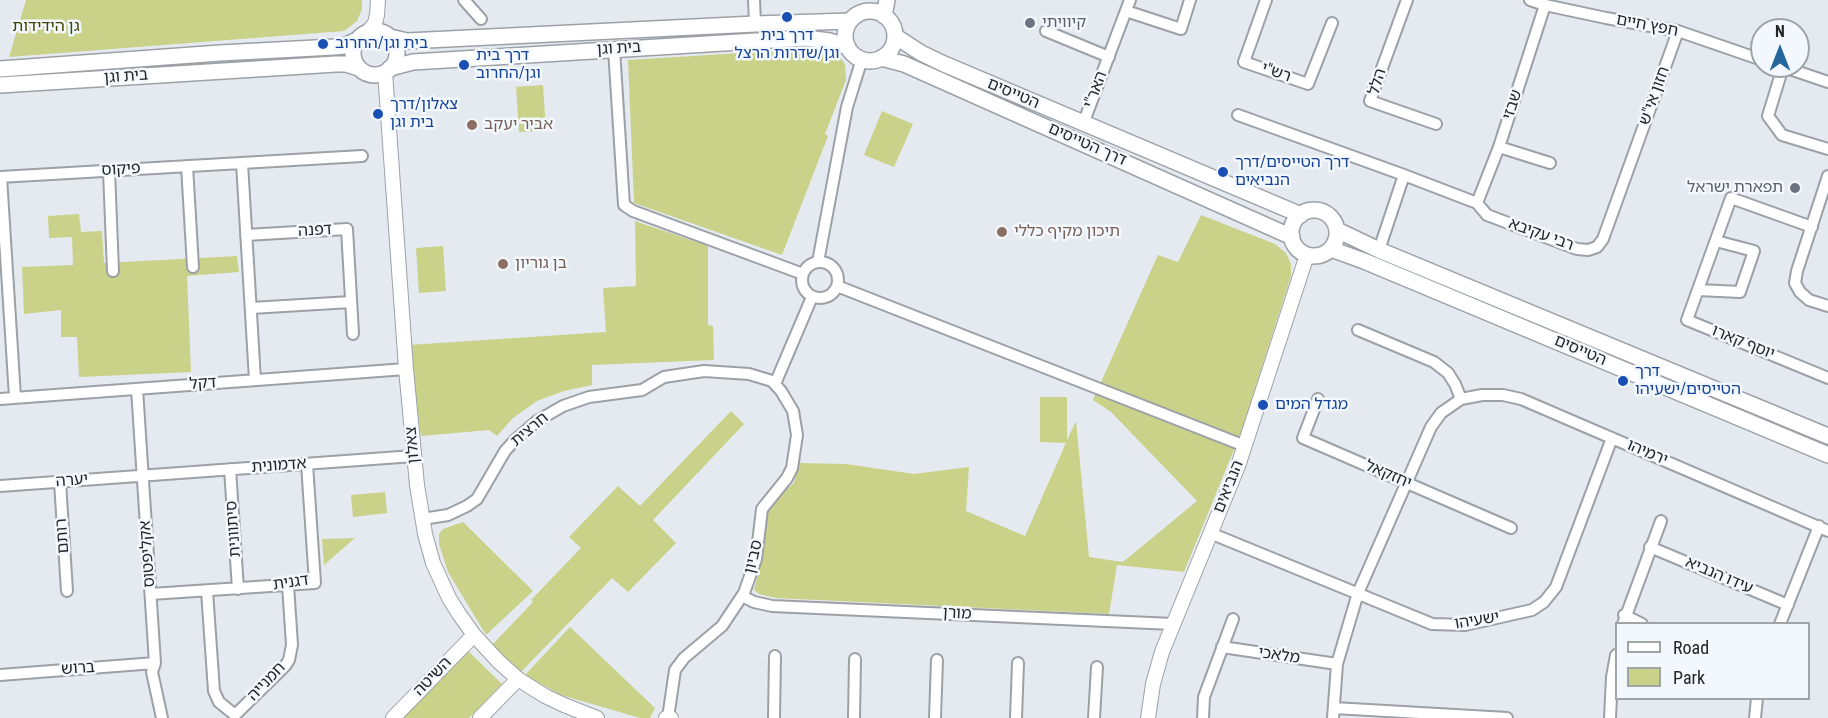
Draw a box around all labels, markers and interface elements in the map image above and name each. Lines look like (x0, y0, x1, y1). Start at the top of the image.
marker: דרך בית וגן/שדרות הרצל (780, 10, 794, 24)
street label: חפץ חיים (1614, 11, 1680, 41)
place label: קיוויתי (1042, 13, 1086, 33)
marker: קיוויתי (1023, 16, 1037, 30)
park label: גן הידידות (12, 17, 80, 37)
north arrow (1750, 18, 1810, 78)
text: N (1775, 22, 1785, 41)
place label: דרך בית וגן/שדרות הרצל (734, 26, 840, 64)
place label: בית וגן/החרוב (335, 34, 428, 54)
marker: בית וגן/החרוב (316, 37, 330, 51)
street label: בית וגן (596, 38, 642, 60)
place label: דרך בית וגן/החרוב (476, 46, 541, 84)
marker: דרך בית וגן/החרוב (457, 58, 471, 72)
street label: רש"י (1259, 59, 1293, 87)
street label: חזון אי"ש (1636, 64, 1674, 128)
street label: בית וגן (103, 66, 149, 88)
street label: הלל (1365, 66, 1391, 98)
street label: האר"י (1080, 69, 1112, 111)
street label: הטייסים (984, 74, 1042, 114)
street label: שבזי (1499, 88, 1527, 122)
place label: צאלון/דרך בית וגן (390, 95, 458, 133)
marker: צאלון/דרך בית וגן (371, 107, 385, 121)
place label: אביר יעקב (484, 115, 553, 135)
marker: אביר יעקב (465, 118, 479, 132)
street label: דרך הטייסים (1045, 119, 1129, 171)
place label: דרך הטייסים/דרך הנביאים (1235, 153, 1349, 191)
street label: פיקוס (101, 159, 141, 181)
marker: דרך הטייסים/דרך הנביאים (1216, 165, 1230, 179)
place label: תפארת ישראל (1687, 178, 1783, 198)
marker: תפארת ישראל (1788, 181, 1802, 195)
street label: רבי עקיבא (1506, 214, 1576, 256)
street label: דפנה (298, 221, 332, 241)
place label: תיכון מקיף כללי (1014, 222, 1120, 242)
marker: תיכון מקיף כללי (995, 225, 1009, 239)
place label: בן גוריון (515, 254, 567, 274)
marker: בן גוריון (496, 257, 510, 271)
street label: יוסף קארו (1709, 322, 1777, 364)
street label: הטייסים (1551, 331, 1609, 371)
place label: דרך הטייסים/ישעיהו (1635, 362, 1741, 400)
street label: דקל (189, 373, 217, 395)
marker: דרך הטייסים/ישעיהו (1616, 374, 1630, 388)
place label: מגדל המים (1275, 395, 1348, 415)
marker: מגדל המים (1256, 398, 1270, 412)
street label: חרצית (507, 409, 553, 451)
street label: צאלון (402, 426, 424, 464)
street label: ירמיהו (1624, 436, 1670, 470)
street label: אדמונית (251, 454, 307, 478)
street label: יחזקאל (1362, 457, 1414, 493)
street label: הנביאים (1210, 458, 1248, 516)
street label: יערה (55, 470, 89, 492)
street label: סיתוונית (222, 500, 246, 558)
street label: רותם (52, 518, 74, 554)
street label: אקליפטוס (136, 520, 160, 588)
street label: סביון (741, 538, 767, 576)
street label: עידו הנביא (1682, 553, 1756, 599)
street label: דגנית (272, 571, 310, 595)
street label: מורן (942, 604, 972, 624)
street label: ישעיהו (1453, 608, 1501, 634)
legend (1615, 622, 1810, 700)
text: Road (1673, 637, 1709, 658)
street label: מלאכי (1257, 644, 1301, 668)
street label: השיטה (410, 654, 456, 700)
street label: ברוש (61, 658, 95, 680)
street label: חמנייה (244, 659, 290, 705)
text: Park (1673, 667, 1705, 688)

